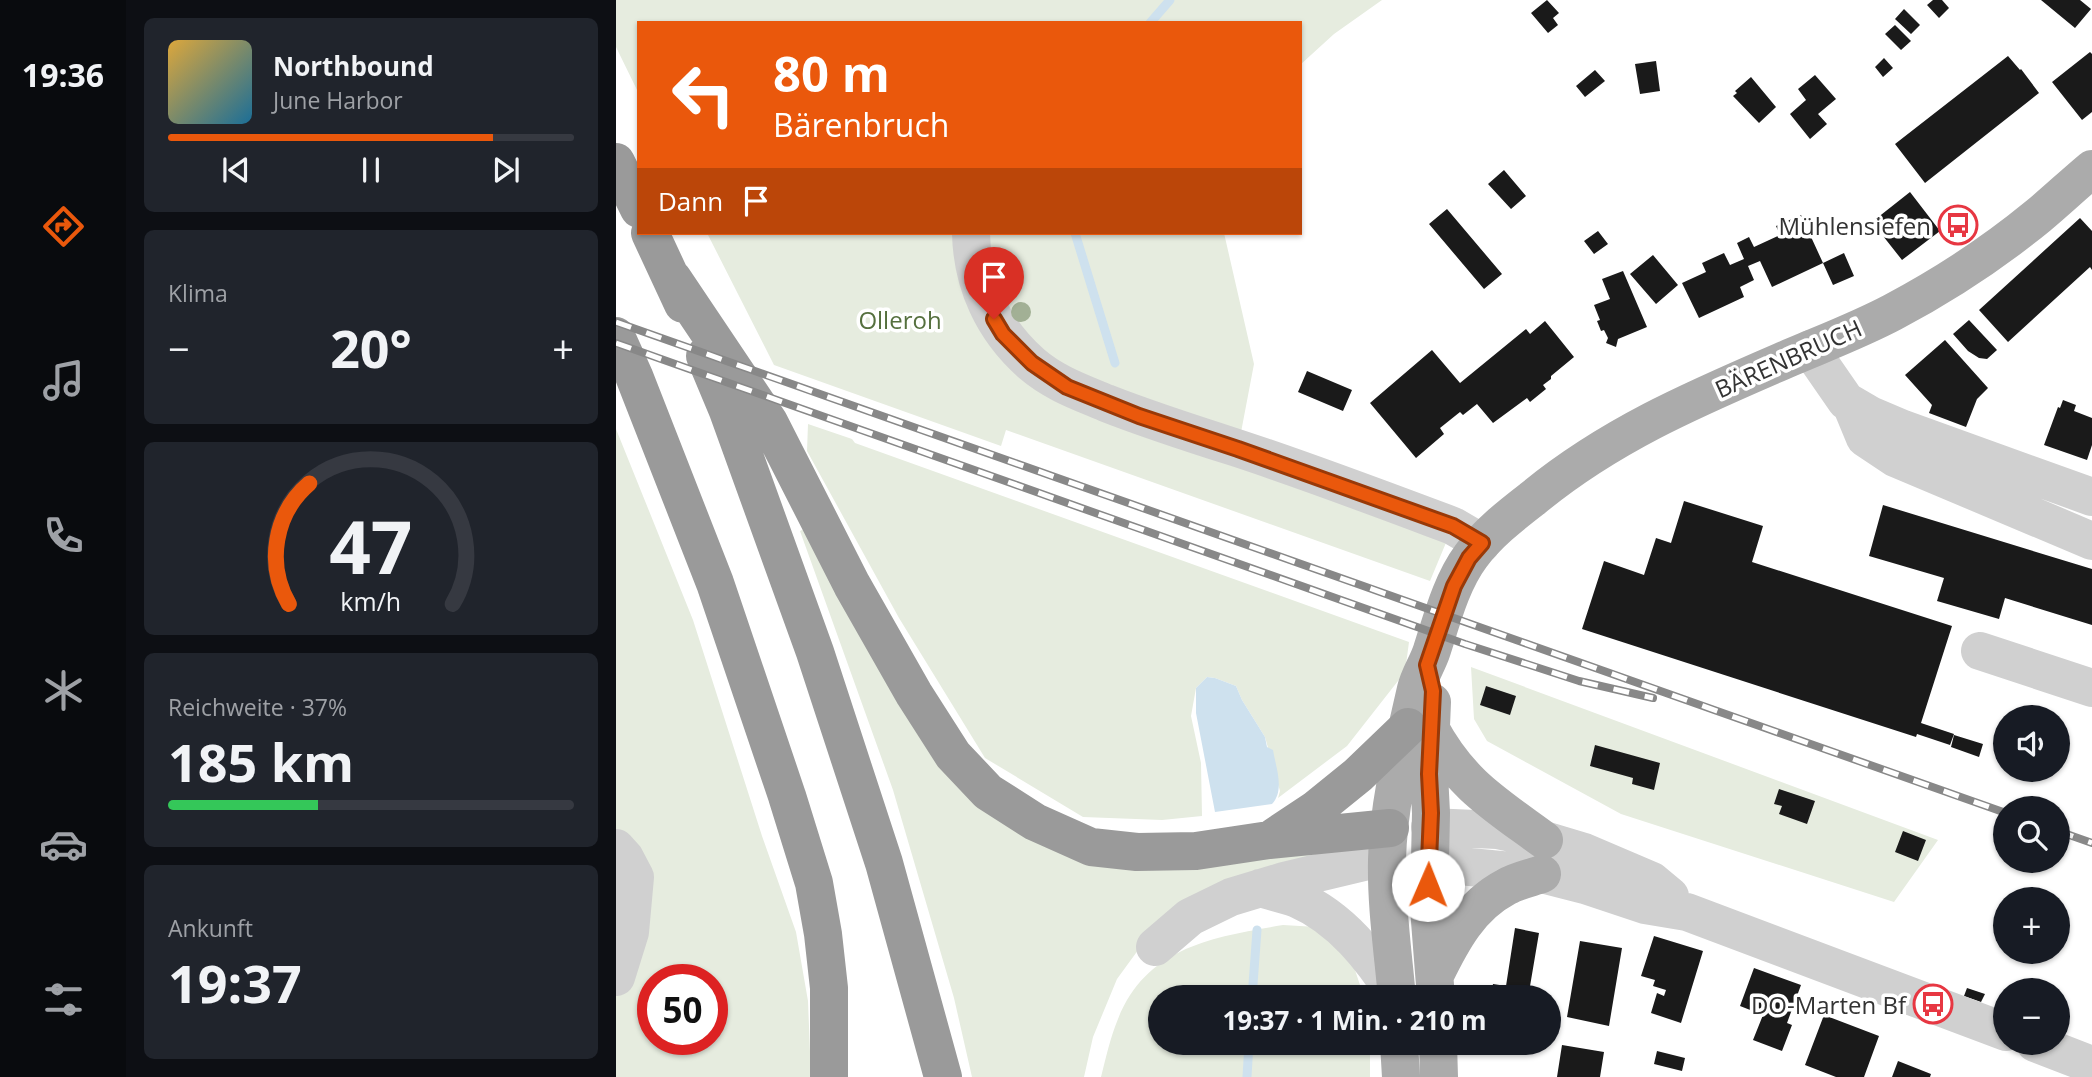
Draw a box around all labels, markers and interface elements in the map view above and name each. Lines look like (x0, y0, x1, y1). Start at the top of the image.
text: 80 m (773, 40, 890, 106)
text: Northbound (273, 48, 434, 84)
icon: left (658, 49, 749, 140)
text: 19:36 (22, 53, 104, 96)
text: June Harbor (273, 84, 403, 116)
text: Bärenbruch (773, 103, 949, 146)
icon: previous (217, 151, 255, 189)
icon: pause (352, 151, 390, 189)
icon: next (487, 151, 525, 189)
icon: arrive (737, 182, 775, 220)
text: Dann (658, 183, 723, 219)
icon: directions (39, 202, 88, 251)
bus stop icon: Mühlensiefen (1937, 204, 1979, 246)
place label: Mühlensiefen (1778, 209, 1931, 242)
pin (964, 247, 1024, 319)
icon: arrive (975, 258, 1013, 296)
text: Klima (168, 277, 228, 309)
park label: Olleroh (858, 303, 942, 336)
street label: BÄRENBRUCH (1709, 311, 1867, 405)
text: 20° (330, 312, 412, 383)
text: − (168, 322, 190, 374)
text: + (552, 322, 574, 374)
icon: music (39, 356, 88, 405)
text: 47 (329, 497, 413, 596)
icon: phone (39, 511, 88, 560)
text: km/h (341, 584, 401, 618)
icon: climate (39, 666, 88, 715)
text: Reichweite · 37% (168, 691, 347, 723)
map controls (1993, 705, 2070, 1055)
button: sound (1993, 705, 2070, 782)
text: 185 km (168, 726, 354, 797)
button: search (1993, 796, 2070, 873)
icon: car (39, 820, 88, 869)
position arrow (1391, 848, 1465, 922)
button: + (1993, 887, 2070, 964)
text: Ankunft (168, 912, 253, 944)
text: 19:37 (168, 947, 302, 1018)
speed limit sign: 50 (637, 964, 728, 1055)
icon: filters (39, 975, 88, 1024)
button: − (1993, 978, 2070, 1055)
bus stop icon: DO-Marten Bf (1912, 983, 1954, 1025)
place label: DO-Marten Bf (1751, 988, 1908, 1021)
text: 19:37 · 1 Min. · 210 m (1222, 1002, 1487, 1038)

